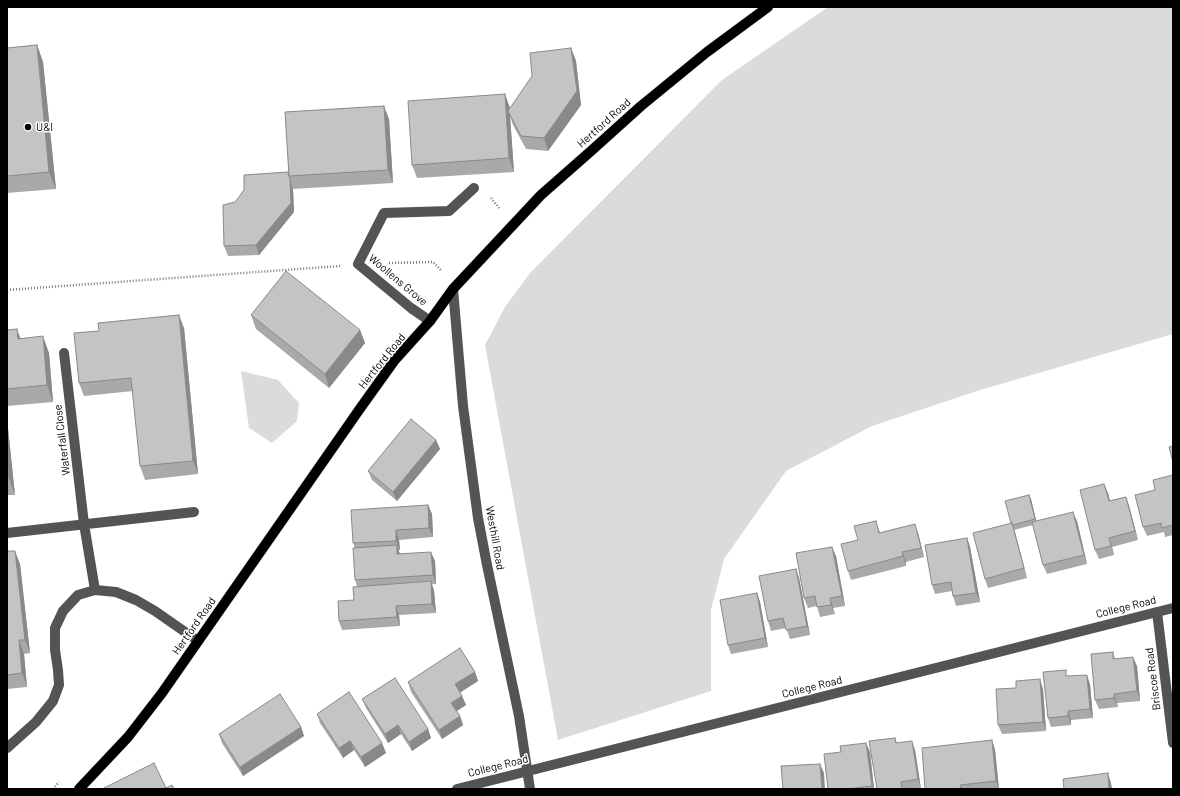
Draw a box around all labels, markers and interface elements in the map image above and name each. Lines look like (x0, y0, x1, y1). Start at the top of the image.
street label: Hertford Road (575, 96, 633, 150)
place label: U&I (36, 120, 53, 134)
marker: U&I (23, 122, 33, 132)
street label: Woollens Grove (366, 252, 430, 308)
street label: Hertford Road (356, 331, 408, 391)
street label: Waterfall Close (51, 404, 73, 476)
street label: Westhill Road (483, 505, 507, 571)
street label: College Road (1094, 593, 1158, 621)
street label: Hertford Road (169, 595, 219, 657)
street label: Briscoe Road (1143, 647, 1163, 711)
street label: College Road (780, 673, 844, 701)
street label: College Road (466, 752, 530, 780)

